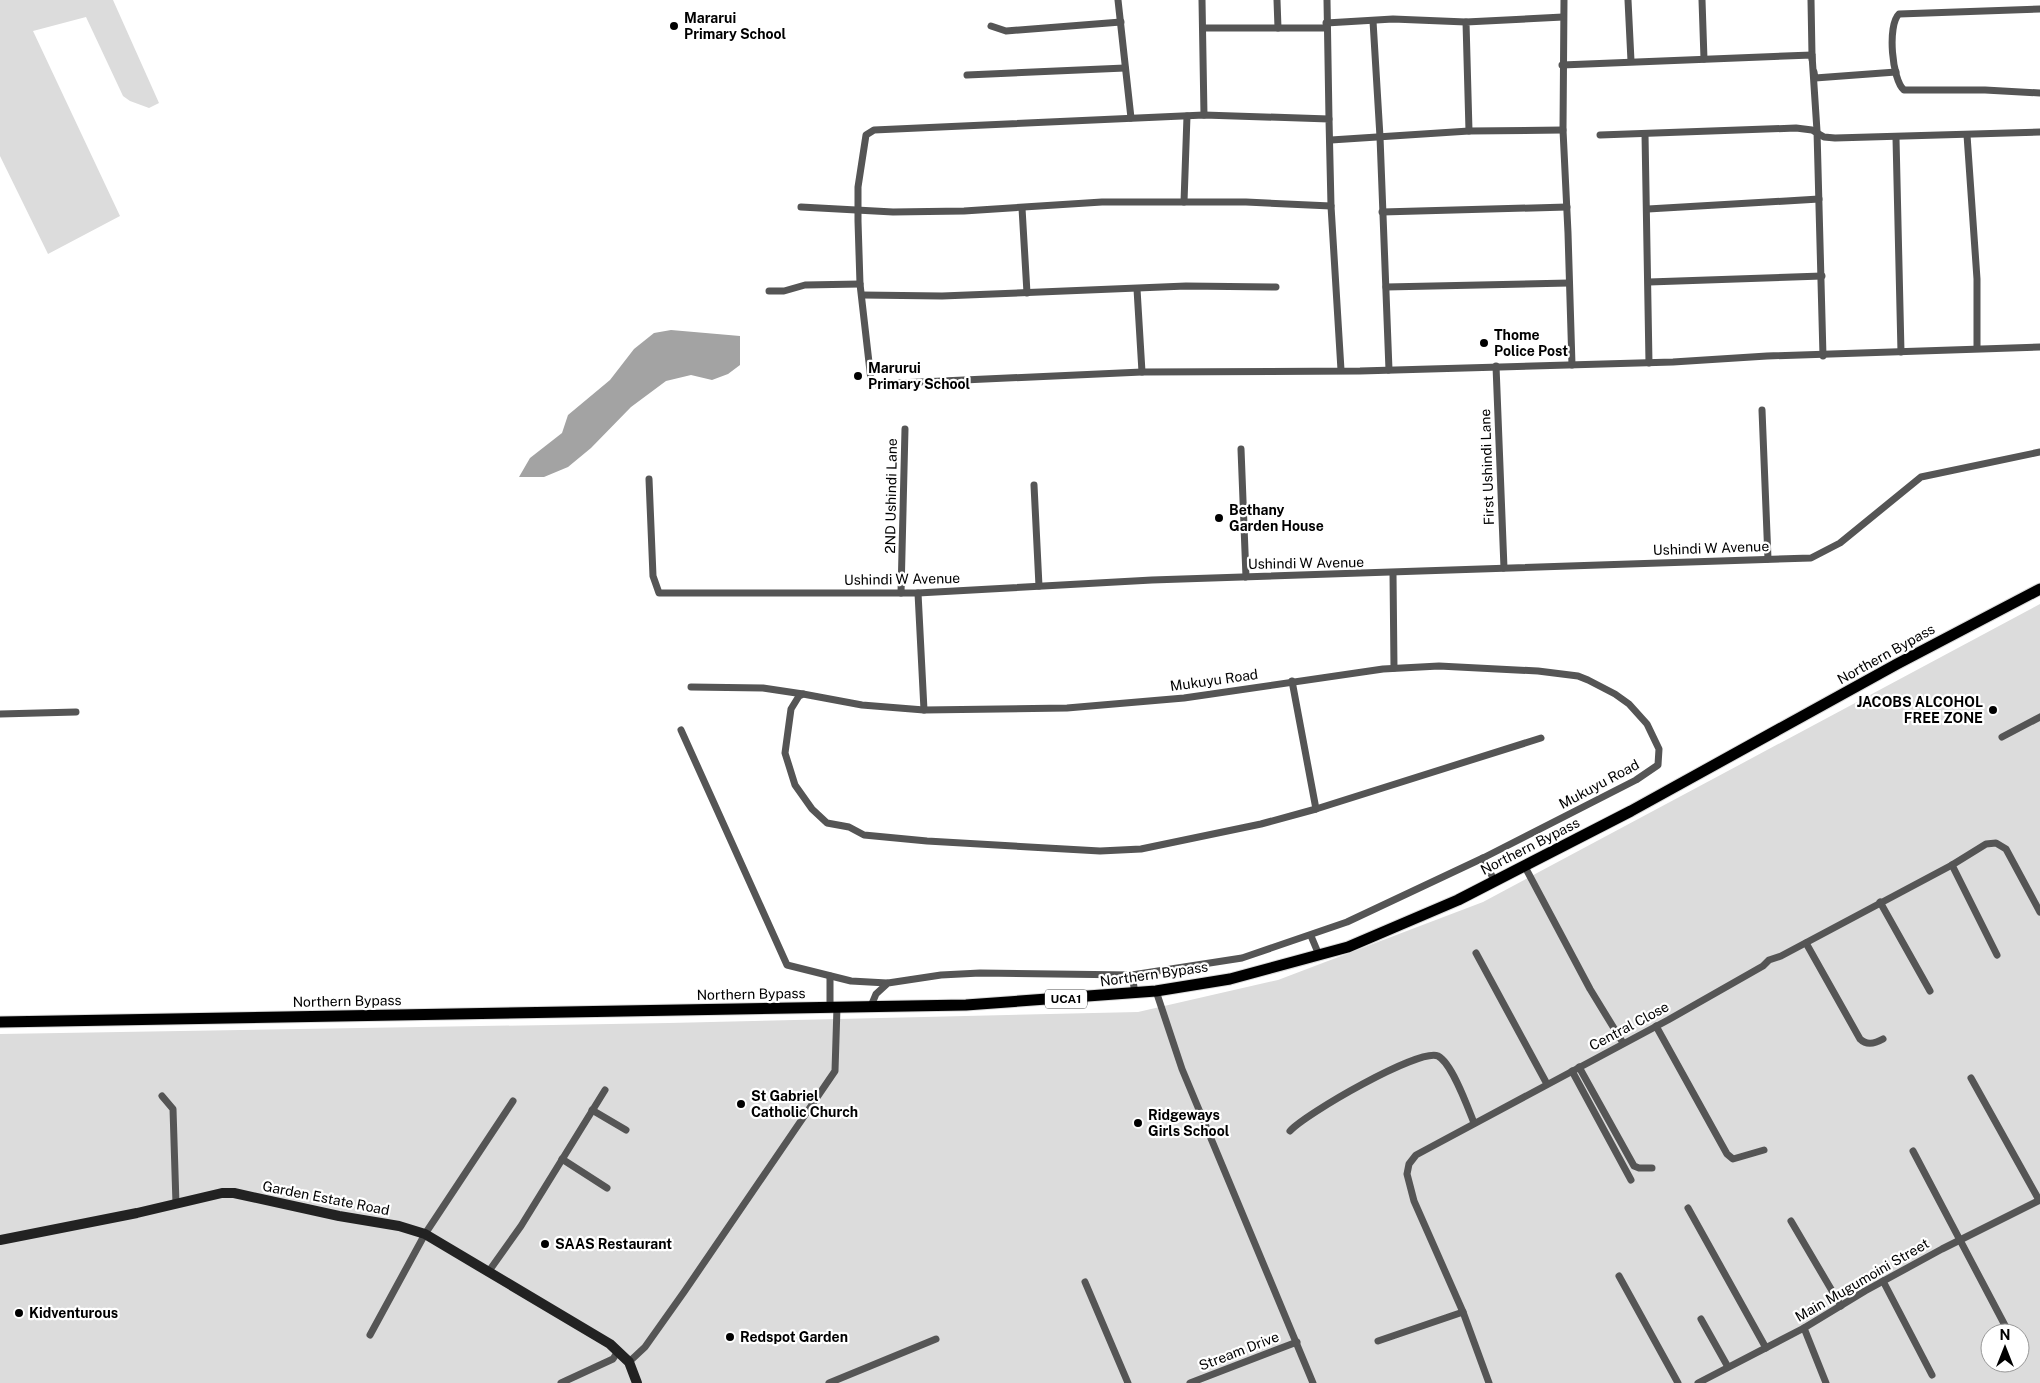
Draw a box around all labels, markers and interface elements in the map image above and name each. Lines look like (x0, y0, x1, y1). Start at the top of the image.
place label: Mararui Primary School (684, 10, 787, 42)
marker: Mararui Primary School (668, 20, 680, 32)
place label: Thome Police Post (1494, 327, 1568, 359)
marker: Thome Police Post (1478, 337, 1490, 349)
place label: Marurui Primary School (868, 360, 971, 392)
marker: Marurui Primary School (852, 370, 864, 382)
street label: First Ushindi Lane (1477, 408, 1497, 526)
street label: 2ND Ushindi Lane (882, 438, 900, 554)
place label: Bethany Garden House (1229, 502, 1324, 534)
marker: Bethany Garden House (1213, 512, 1225, 524)
street label: Ushindi W Avenue (1653, 538, 1770, 558)
street label: Ushindi W Avenue (1248, 554, 1364, 572)
street label: Ushindi W Avenue (844, 570, 960, 588)
street label: Northern Bypass (1834, 621, 1938, 687)
street label: Mukuyu Road (1169, 666, 1259, 694)
place label: JACOBS ALCOHOL FREE ZONE (1857, 694, 1983, 726)
marker: JACOBS ALCOHOL FREE ZONE (1987, 704, 1999, 716)
street label: Mukuyu Road (1556, 756, 1642, 812)
street label: Northern Bypass (1478, 814, 1582, 878)
street label: Northern Bypass (1099, 958, 1209, 990)
street label: Northern Bypass (696, 985, 806, 1003)
road number: UCA1 (1045, 990, 1087, 1009)
street label: Northern Bypass (292, 992, 402, 1010)
street label: Central Close (1586, 998, 1672, 1054)
place label: St Gabriel Catholic Church (751, 1088, 858, 1120)
marker: St Gabriel Catholic Church (735, 1098, 747, 1110)
place label: Ridgeways Girls School (1148, 1107, 1230, 1139)
marker: Ridgeways Girls School (1132, 1117, 1144, 1129)
street label: Garden Estate Road (261, 1178, 391, 1218)
street label: Main Mugumoini Street (1792, 1235, 1932, 1325)
place label: SAAS Restaurant (555, 1236, 672, 1252)
marker: SAAS Restaurant (539, 1238, 551, 1250)
place label: Kidventurous (29, 1305, 118, 1321)
marker: Kidventurous (13, 1307, 25, 1319)
north arrow (1980, 1323, 2030, 1373)
text: N (2000, 1327, 2010, 1343)
street label: Stream Drive (1197, 1328, 1281, 1374)
place label: Redspot Garden (740, 1329, 848, 1345)
marker: Redspot Garden (724, 1331, 736, 1343)

